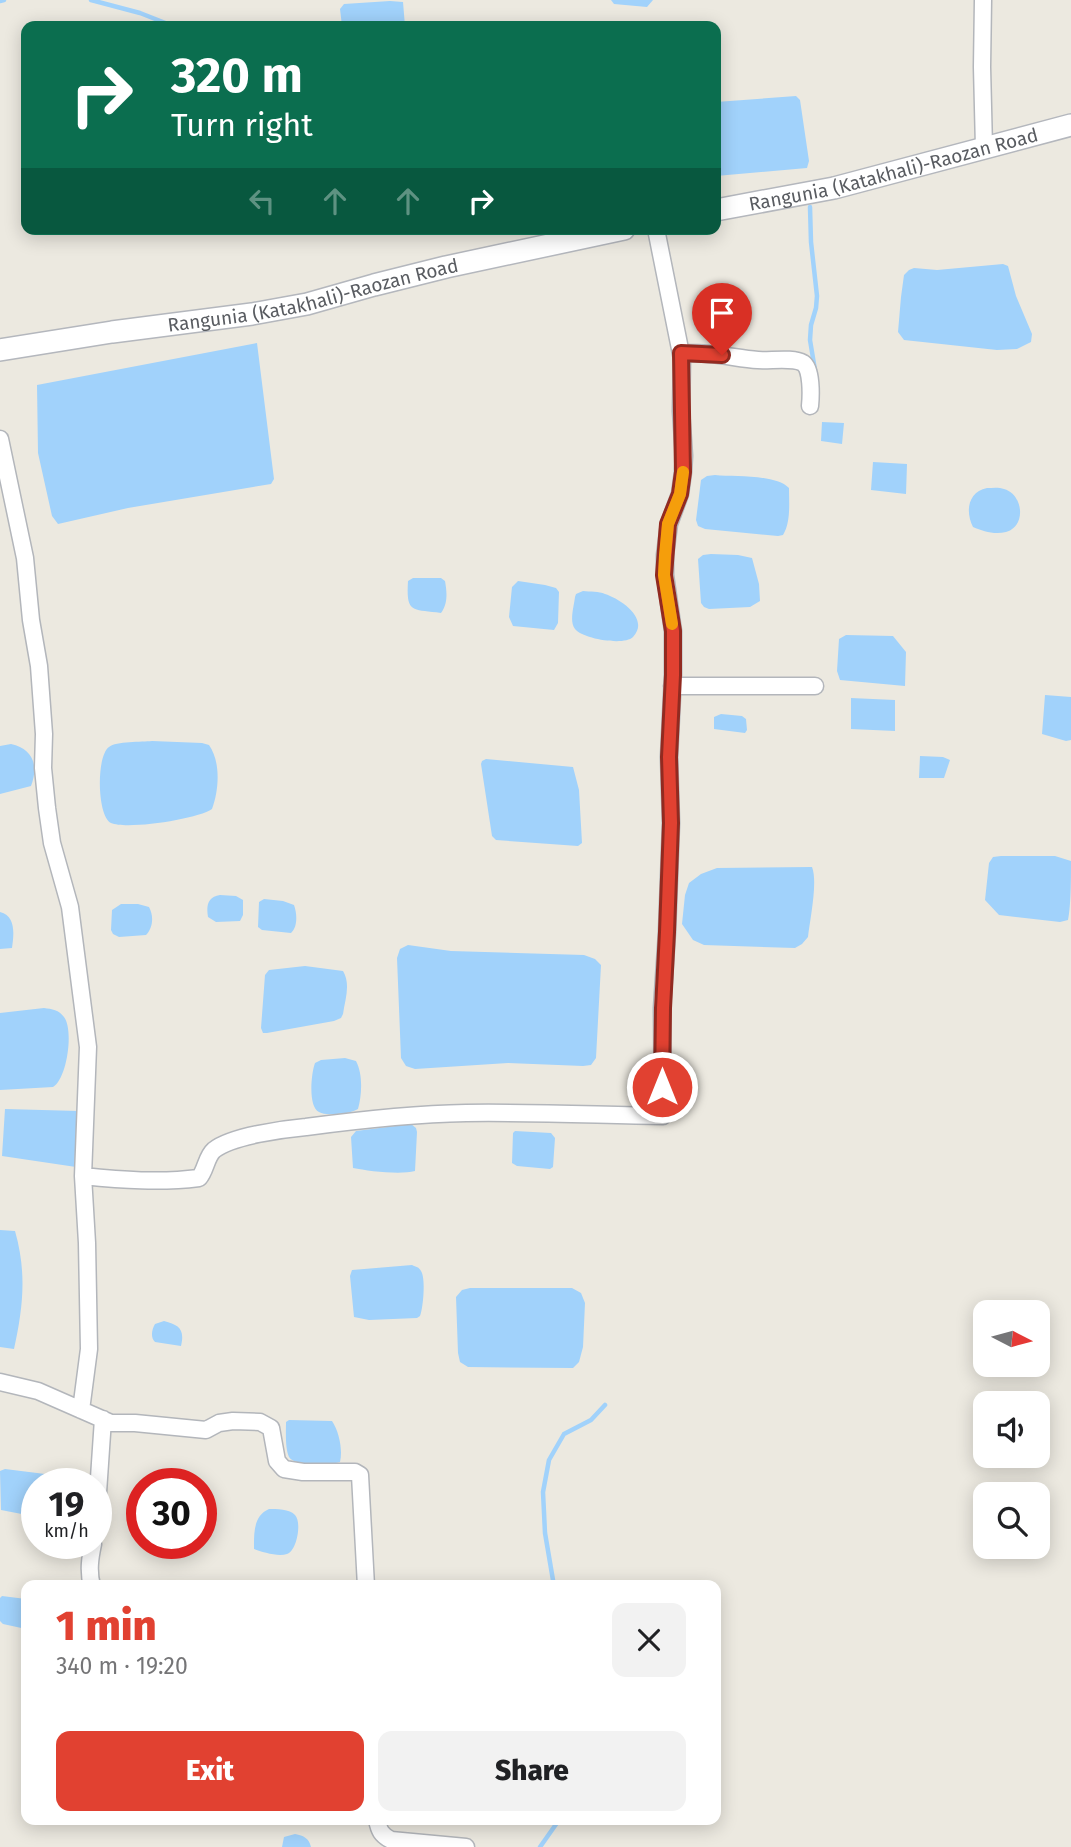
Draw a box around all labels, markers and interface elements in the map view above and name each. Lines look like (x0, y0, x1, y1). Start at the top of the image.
text: 320 m (171, 46, 303, 105)
icon: right (56, 49, 147, 140)
text: Turn right (171, 106, 313, 144)
street label: Rangunia (Katakhali)-Raozan Road (747, 123, 1040, 216)
icon: left (243, 182, 281, 220)
icon: ahead (316, 182, 354, 220)
icon: ahead (389, 182, 427, 220)
icon: right (462, 182, 500, 220)
street label: Rangunia (Katakhali)-Raozan Road (166, 254, 460, 337)
pin (692, 283, 752, 355)
icon: arrive (703, 294, 741, 332)
position arrow (625, 1050, 699, 1124)
north arrow (973, 1300, 1050, 1377)
map controls (973, 1300, 1050, 1559)
button: sound (973, 1391, 1050, 1468)
speed limit sign: 30 (126, 1468, 217, 1559)
button: search (973, 1482, 1050, 1559)
text: 19 (49, 1483, 84, 1525)
text: km/h (44, 1520, 89, 1542)
text: 1 min (56, 1601, 157, 1651)
button: close (612, 1603, 686, 1677)
text: 340 m · 19:20 (56, 1652, 188, 1680)
button: Exit (56, 1731, 364, 1811)
button: Share (378, 1731, 686, 1811)

